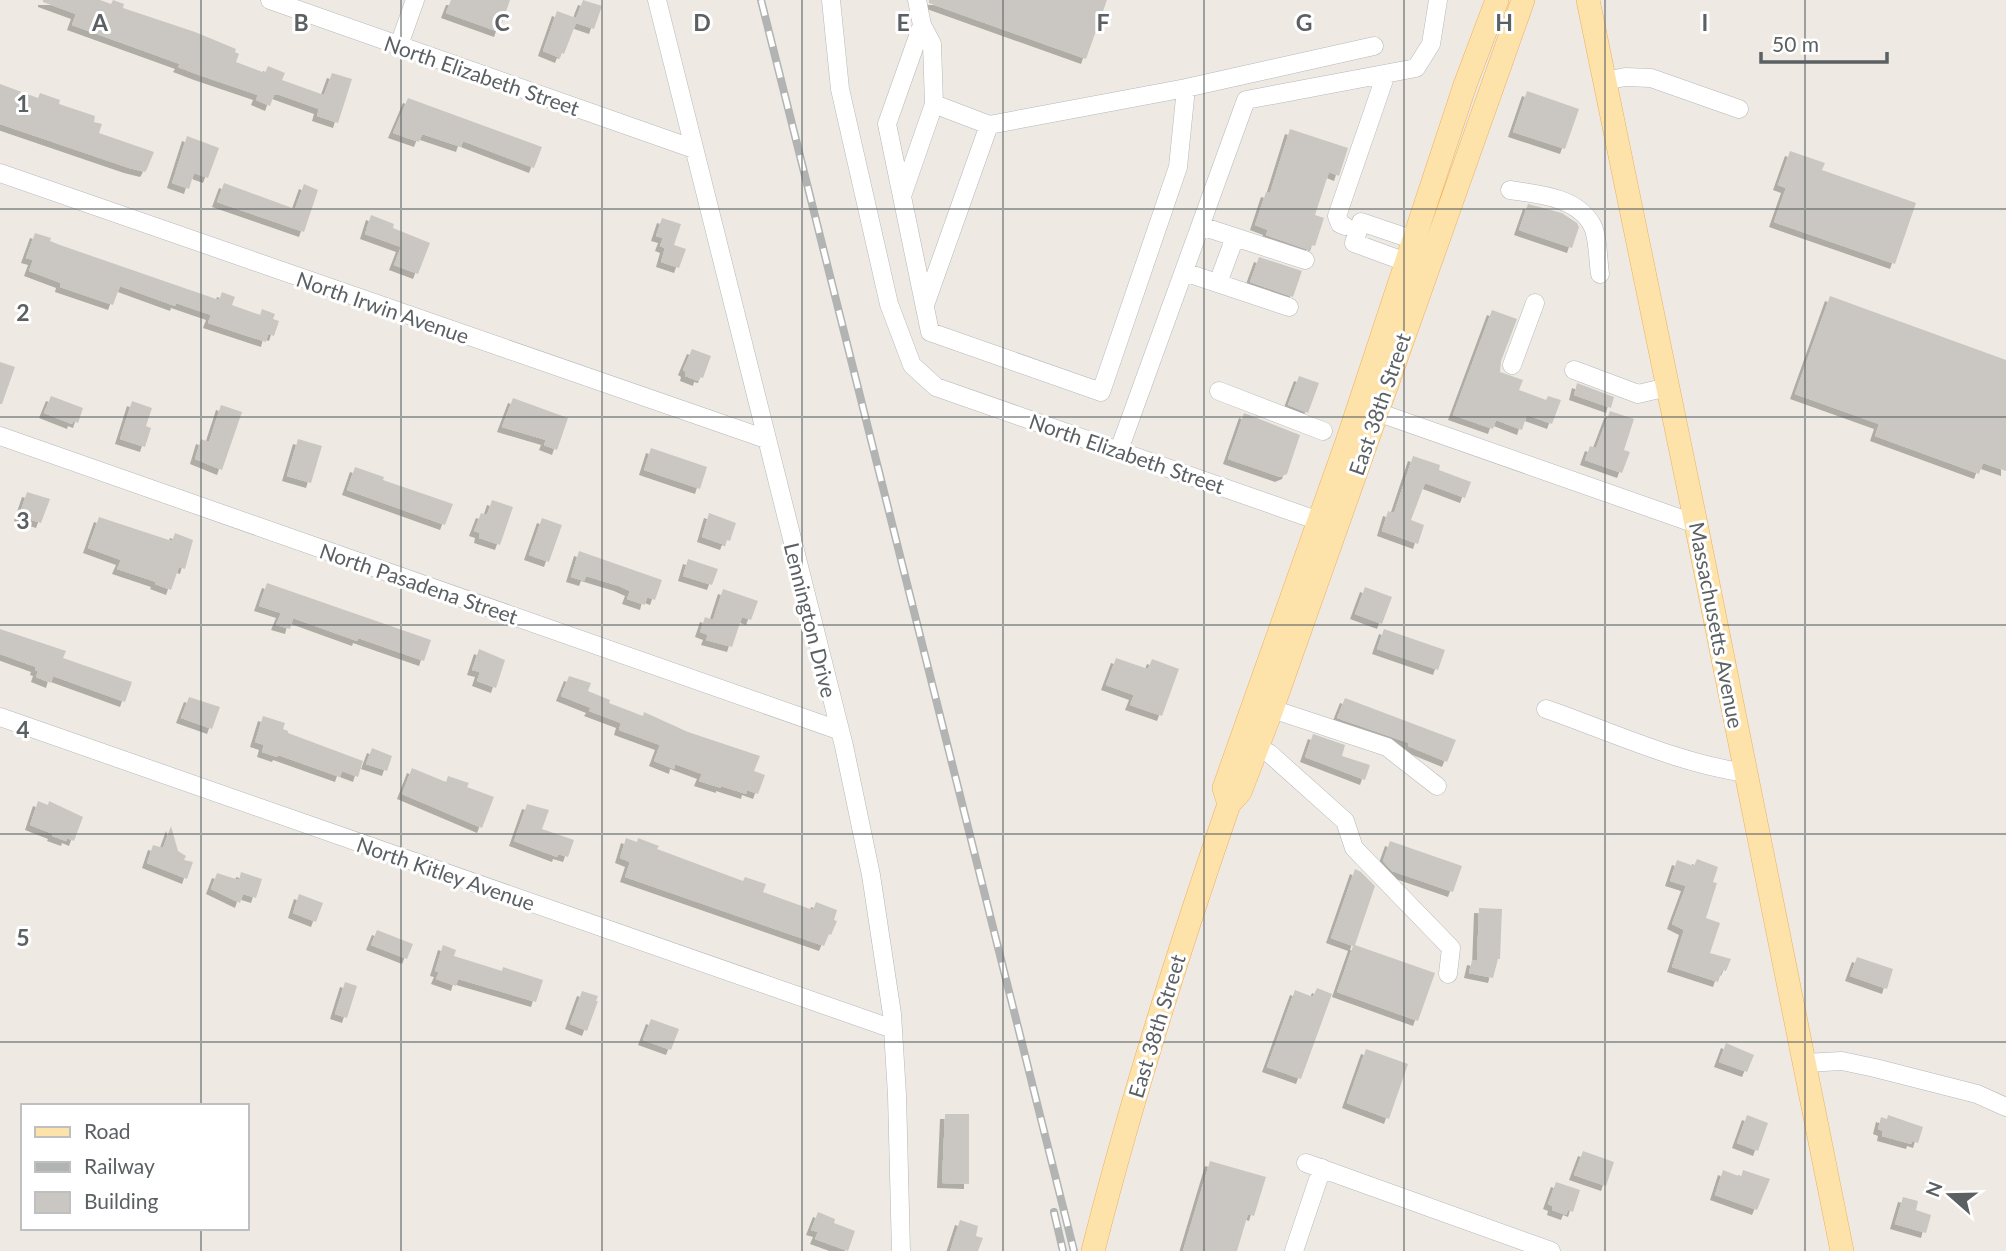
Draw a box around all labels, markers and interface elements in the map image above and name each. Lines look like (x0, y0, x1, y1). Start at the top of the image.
text: A (91, 8, 109, 36)
text: B (293, 8, 309, 36)
text: C (494, 8, 510, 36)
text: D (693, 8, 711, 36)
text: E (896, 8, 910, 36)
text: F (1096, 8, 1110, 36)
text: G (1296, 8, 1312, 36)
text: H (1495, 8, 1513, 36)
text: I (1702, 8, 1708, 36)
scale bar (1761, 21, 1887, 65)
street label: North Elizabeth Street (381, 30, 583, 120)
text: 50 m (1772, 31, 1819, 56)
text: 1 (16, 89, 30, 117)
street label: North Irwin Avenue (294, 266, 472, 348)
text: 2 (16, 298, 30, 326)
street label: East 38th Street (1343, 329, 1415, 478)
street label: North Elizabeth Street (1026, 408, 1228, 498)
text: 3 (16, 506, 30, 534)
street label: Massachusetts Avenue (1685, 520, 1749, 730)
street label: North Pasadena Street (317, 537, 522, 629)
street label: Lennington Drive (780, 540, 842, 700)
text: 4 (16, 715, 30, 743)
street label: North Kitley Avenue (354, 831, 538, 915)
text: 5 (16, 923, 30, 951)
street label: East 38th Street (1122, 951, 1190, 1101)
legend (21, 1104, 248, 1230)
text: Road (84, 1118, 131, 1143)
text: Railway (84, 1153, 155, 1178)
north arrow (1915, 1160, 1985, 1230)
text: N (1920, 1178, 1947, 1200)
text: Building (84, 1188, 159, 1213)

